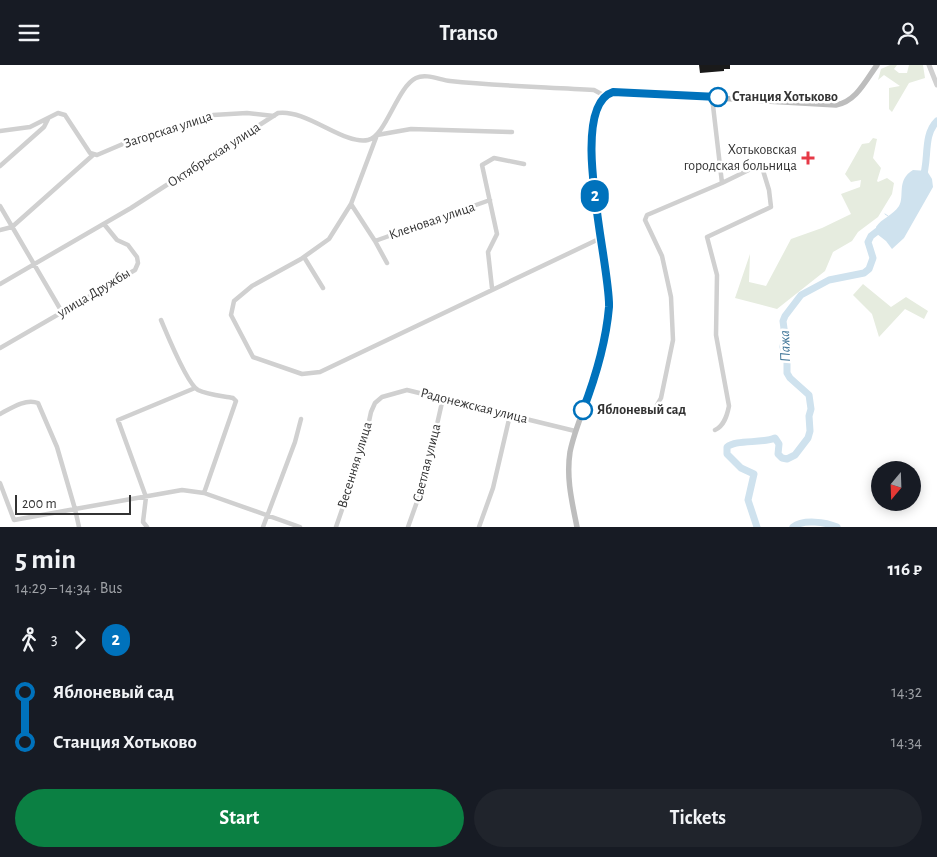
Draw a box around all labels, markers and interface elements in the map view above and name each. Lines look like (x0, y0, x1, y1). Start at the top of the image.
icon: menu (15, 19, 43, 47)
icon: person (894, 19, 922, 47)
text: Transo (439, 22, 498, 44)
marker: Станция Хотьково (708, 87, 728, 107)
place label: Станция Хотьково (732, 90, 838, 104)
street label: Загорская улица (122, 109, 214, 151)
street label: Октябрьская улица (165, 120, 263, 190)
place label: Хотьковская городская больница (684, 143, 798, 173)
marker: Хотьковская городская больница (801, 151, 815, 165)
line badge: 2 (579, 180, 611, 212)
text: 2 (591, 187, 599, 205)
street label: Кленовая улица (387, 200, 477, 242)
street label: улица Дружбы (54, 266, 133, 321)
water label: Пажа (777, 330, 793, 362)
street label: Радонежская улица (419, 386, 530, 426)
marker: Яблоневый сад (573, 400, 593, 420)
place label: Яблоневый сад (597, 403, 687, 417)
street label: Весенняя улица (335, 420, 375, 510)
street label: Светлая улица (411, 422, 444, 504)
north arrow (871, 461, 921, 511)
map controls (871, 461, 921, 511)
scale bar (15, 492, 131, 515)
text: 200 m (22, 497, 57, 511)
text: 5 min (15, 546, 76, 574)
text: 116 ₽ (887, 560, 922, 579)
text: 14:29 – 14:34 · Bus (15, 580, 122, 596)
icon: walk (15, 626, 43, 654)
icon: forward (66, 626, 94, 654)
text: 3 (51, 631, 58, 647)
text: 2 (112, 631, 120, 649)
text: Яблоневый сад (53, 683, 174, 702)
text: 14:32 (891, 684, 922, 700)
text: Станция Хотьково (53, 733, 197, 752)
text: 14:34 (891, 734, 922, 750)
button: Start (15, 789, 464, 847)
button: Tickets (474, 789, 922, 847)

